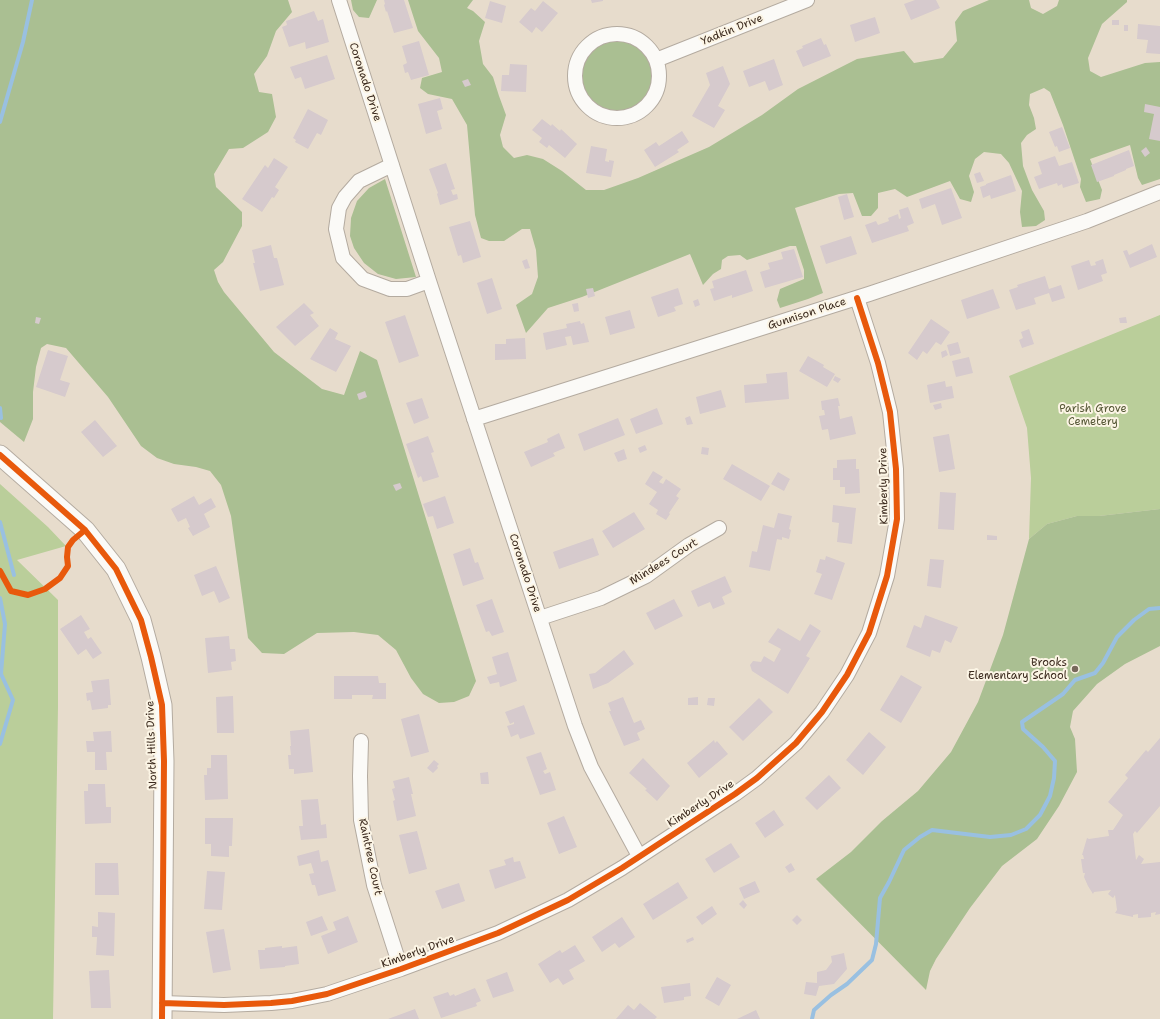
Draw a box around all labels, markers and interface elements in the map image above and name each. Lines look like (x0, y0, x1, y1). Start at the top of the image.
street label: Yadkin Drive (699, 12, 765, 48)
street label: Coronado Drive (346, 41, 384, 123)
street label: Gunnison Place (766, 295, 848, 333)
park label: Parish Grove Cemetery (1059, 402, 1127, 428)
street label: Kimberly Drive (877, 447, 891, 525)
street label: Coronado Drive (506, 532, 544, 614)
street label: Mindees Court (628, 536, 700, 588)
place label: Brooks Elementary School (968, 656, 1067, 682)
marker: Brooks Elementary School (1070, 664, 1080, 674)
street label: North Hills Drive (144, 700, 160, 790)
street label: Kimberly Drive (665, 778, 737, 830)
street label: Raintree Court (355, 817, 385, 897)
street label: Kimberly Drive (380, 933, 456, 971)

